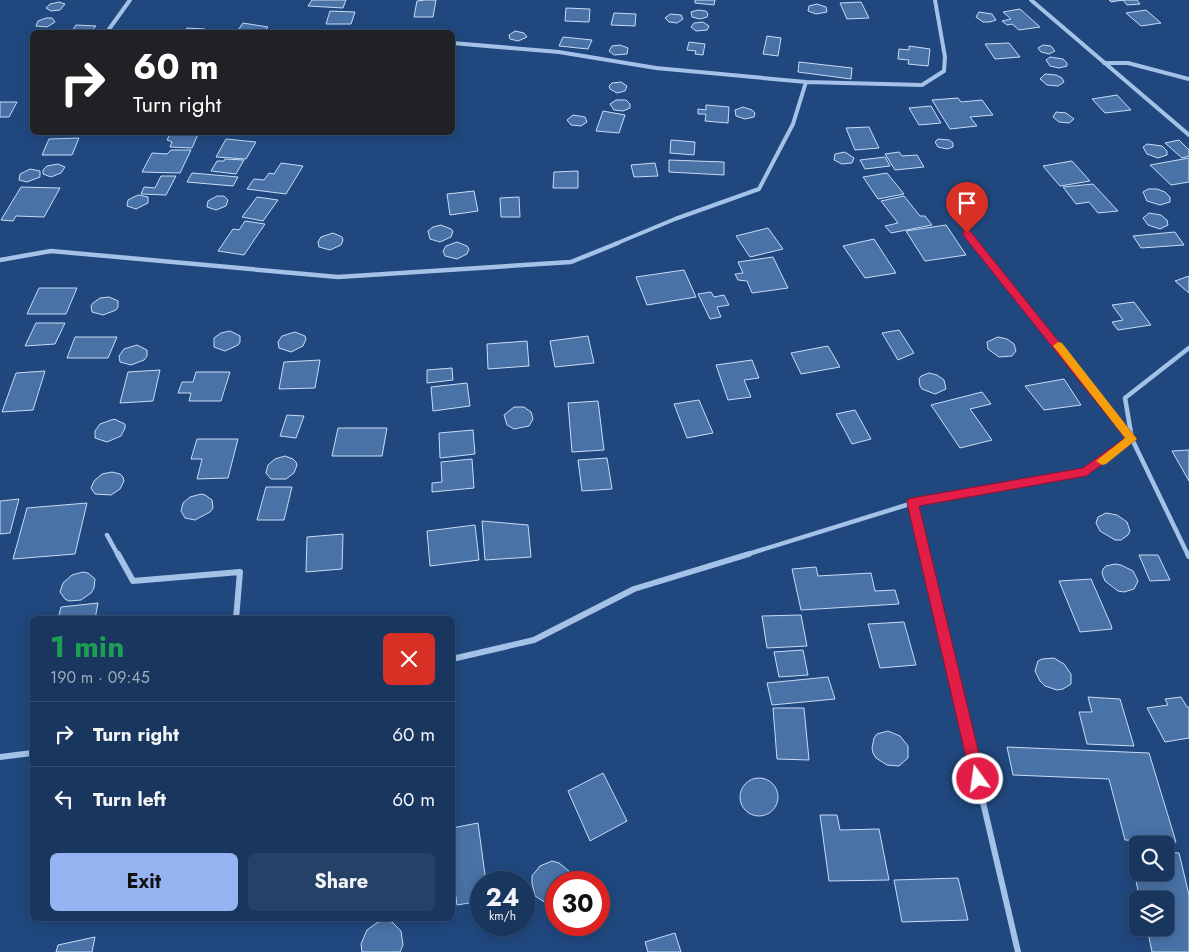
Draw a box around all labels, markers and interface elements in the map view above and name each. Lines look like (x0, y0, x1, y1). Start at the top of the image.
text: 60 m (133, 42, 219, 92)
icon: right (50, 50, 115, 115)
text: Turn right (133, 88, 221, 120)
pin (946, 182, 988, 233)
icon: arrive (953, 189, 981, 217)
text: 1 min (50, 625, 124, 668)
button: close (383, 633, 435, 685)
text: 190 m · 09:45 (50, 666, 150, 689)
icon: right (50, 720, 78, 748)
text: Turn right (93, 721, 179, 748)
text: 60 m (392, 721, 435, 748)
position arrow (951, 752, 1003, 804)
icon: left (50, 785, 78, 813)
text: Turn left (93, 786, 166, 813)
text: 60 m (392, 786, 435, 813)
map controls (1129, 836, 1174, 936)
button: search (1129, 836, 1174, 881)
button: Exit (50, 853, 238, 911)
button: Share (248, 853, 435, 911)
speed limit sign: 30 (545, 871, 610, 936)
text: 24 (486, 879, 519, 915)
button: layers (1129, 891, 1174, 936)
text: km/h (489, 907, 516, 925)

